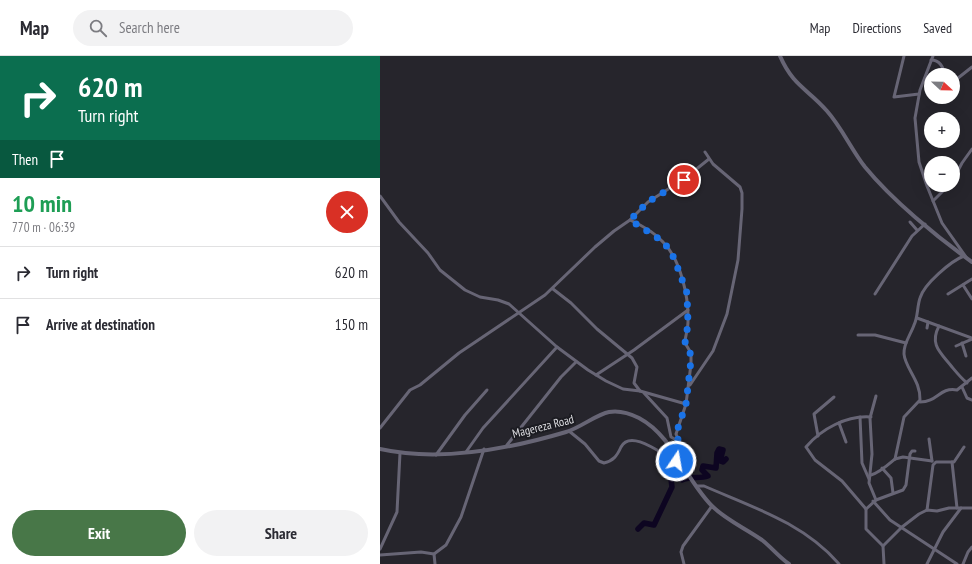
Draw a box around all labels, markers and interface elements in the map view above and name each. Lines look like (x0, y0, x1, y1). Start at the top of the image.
search box (73, 10, 353, 46)
text: Map (20, 16, 49, 40)
icon: search (87, 17, 109, 39)
text: Search here (119, 18, 180, 37)
text: Map (810, 19, 830, 37)
text: Directions (852, 19, 901, 37)
text: Saved (923, 19, 952, 37)
text: 620 m (78, 68, 142, 105)
north arrow (924, 68, 960, 104)
map controls (924, 68, 960, 192)
icon: right (12, 72, 64, 124)
text: Turn right (78, 104, 138, 127)
button: + (924, 112, 960, 148)
icon: arrive (46, 148, 68, 170)
text: Then (12, 150, 38, 169)
button: − (924, 156, 960, 192)
pin (667, 163, 701, 197)
icon: arrive (673, 169, 695, 191)
text: 10 min (12, 188, 72, 219)
button: close (326, 191, 368, 233)
text: 770 m · 06:39 (12, 219, 75, 236)
icon: right (12, 262, 34, 284)
text: Turn right (46, 263, 98, 282)
text: 620 m (335, 263, 368, 282)
icon: arrive (12, 314, 34, 336)
text: Arrive at destination (46, 315, 155, 334)
text: 150 m (335, 315, 368, 334)
street label: Magereza Road (511, 411, 575, 441)
position arrow (655, 440, 697, 482)
button: Exit (12, 510, 186, 556)
button: Share (194, 510, 368, 556)

